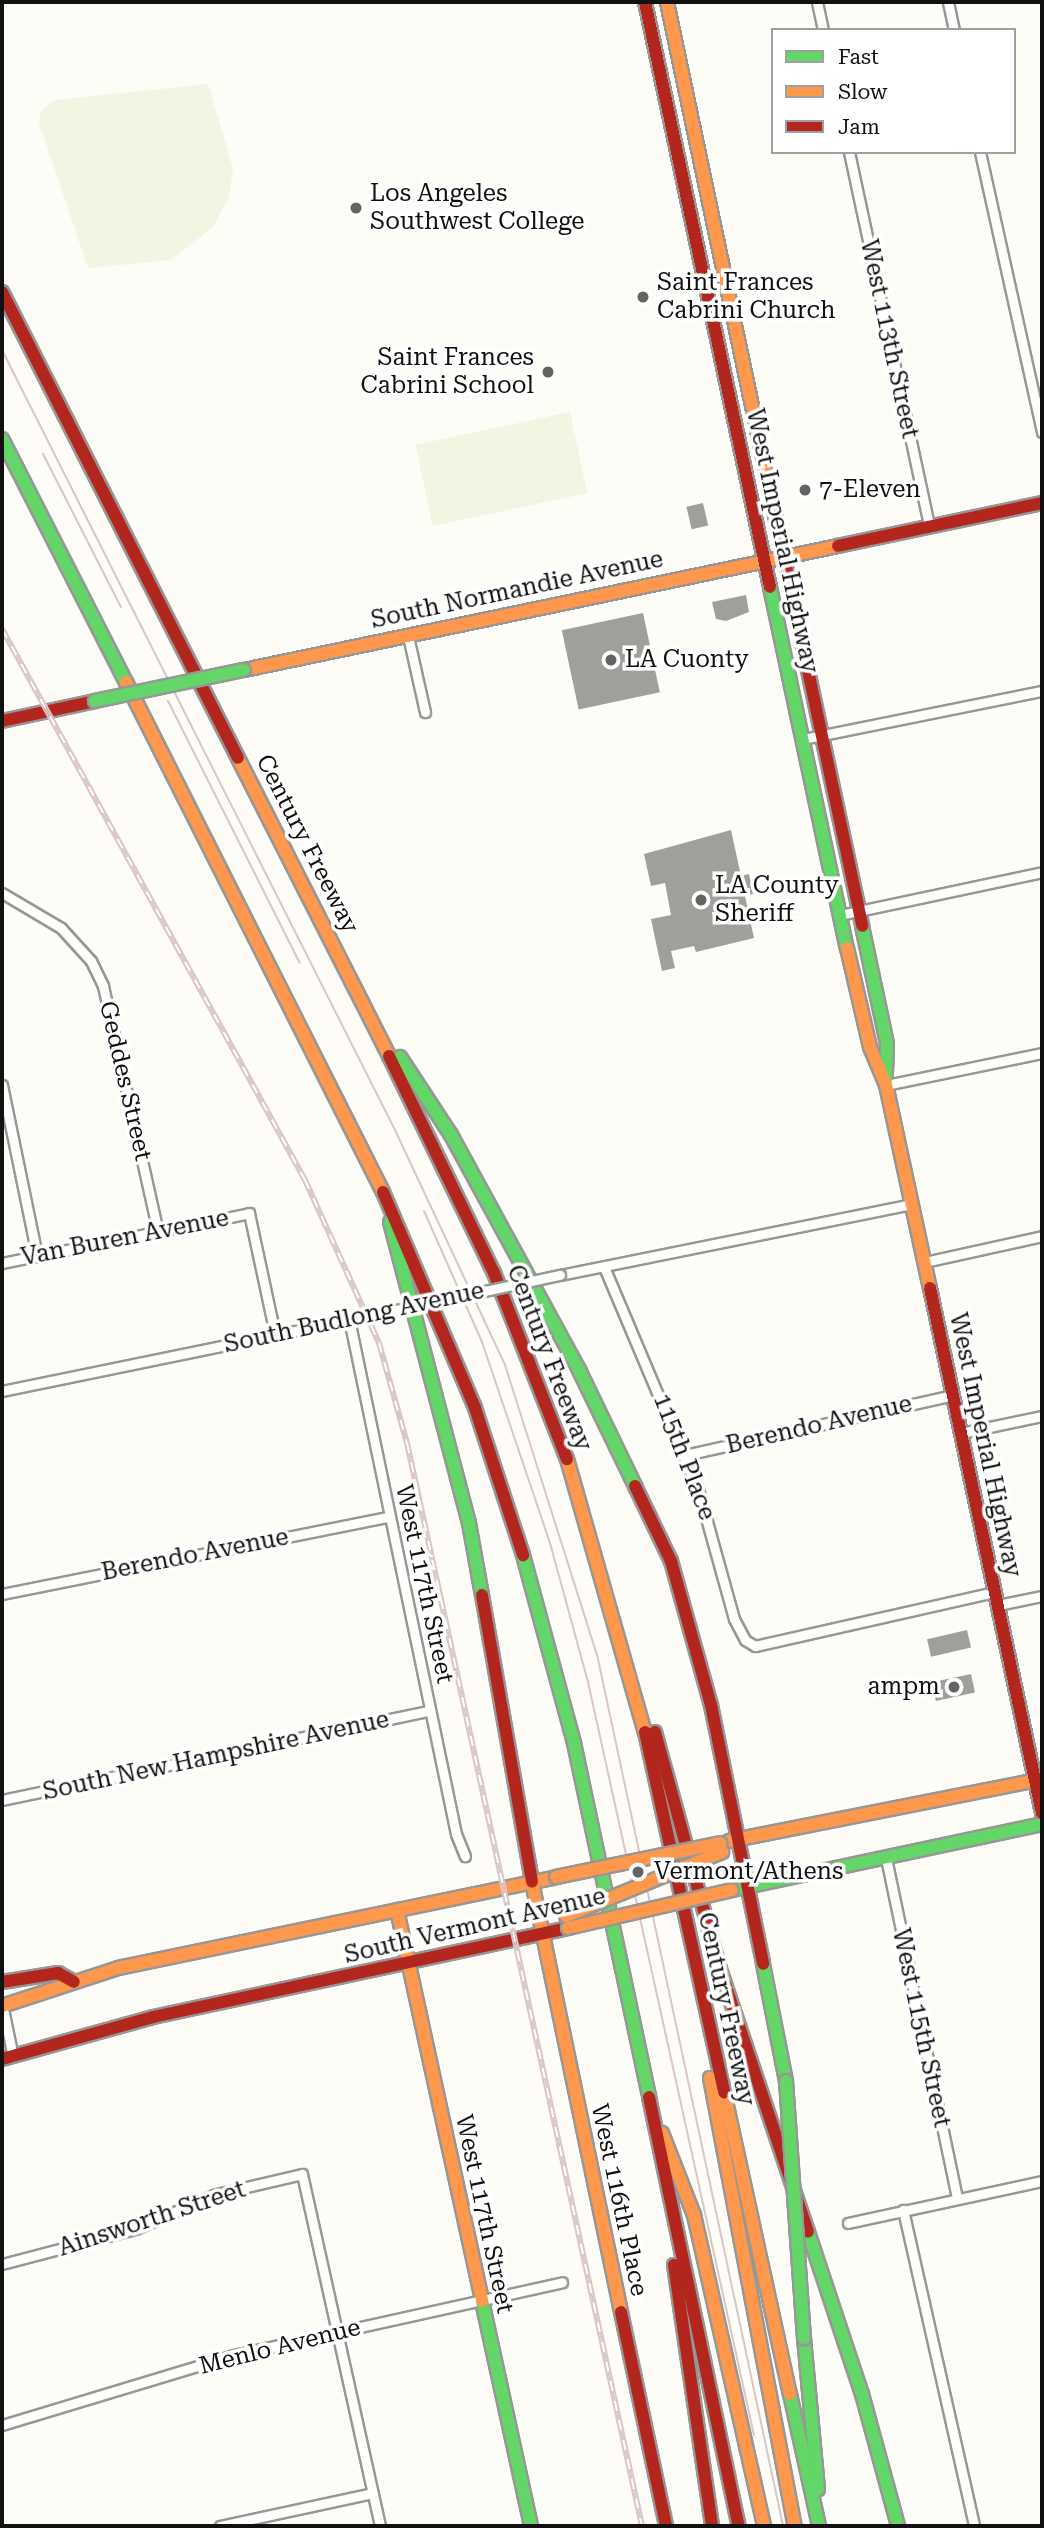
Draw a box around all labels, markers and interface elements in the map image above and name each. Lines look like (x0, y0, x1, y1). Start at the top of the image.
legend (771, 28, 1016, 154)
text: Fast (838, 45, 879, 69)
text: Slow (838, 80, 887, 104)
text: Jam (838, 115, 880, 139)
place label: Los Angeles Southwest College (370, 180, 584, 236)
marker: Los Angeles Southwest College (348, 200, 364, 216)
street label: West 113th Street (854, 237, 924, 441)
place label: Saint Frances Cabrini Church (657, 269, 835, 325)
marker: Saint Frances Cabrini Church (635, 289, 651, 305)
place label: Saint Frances Cabrini School (360, 344, 534, 400)
marker: Saint Frances Cabrini School (540, 364, 556, 380)
street label: West Imperial Highway (740, 406, 824, 676)
place label: 7-Eleven (819, 476, 921, 504)
marker: 7-Eleven (797, 482, 813, 498)
street label: South Normandie Avenue (368, 545, 666, 635)
place label: LA Cuonty (625, 646, 749, 674)
marker: LA Cuonty (603, 652, 619, 668)
street label: Century Freeway (250, 750, 364, 938)
place label: LA County Sheriff (715, 872, 839, 928)
marker: LA County Sheriff (693, 892, 709, 908)
street label: Geddes Street (93, 998, 157, 1164)
street label: Van Buren Avenue (19, 1204, 231, 1272)
street label: Century Freeway (500, 1261, 598, 1455)
street label: South Budlong Avenue (221, 1276, 487, 1360)
street label: West Imperial Highway (943, 1310, 1027, 1580)
street label: 115th Place (647, 1390, 721, 1524)
street label: Berendo Avenue (723, 1390, 915, 1460)
street label: West 117th Street (389, 1482, 459, 1686)
street label: Berendo Avenue (99, 1523, 291, 1587)
place label: ampm (868, 1673, 940, 1701)
marker: ampm (946, 1679, 962, 1695)
street label: South New Hampshire Avenue (40, 1705, 392, 1807)
place label: Vermont/Athens (654, 1858, 843, 1886)
marker: Vermont/Athens (628, 1862, 648, 1882)
street label: South Vermont Avenue (342, 1882, 608, 1970)
street label: Century Freeway (691, 1910, 761, 2108)
street label: West 115th Street (886, 1926, 956, 2130)
street label: West 116th Place (585, 2101, 653, 2299)
street label: West 117th Street (449, 2112, 519, 2316)
street label: Ainsworth Street (55, 2175, 249, 2263)
street label: Menlo Avenue (196, 2313, 364, 2381)

